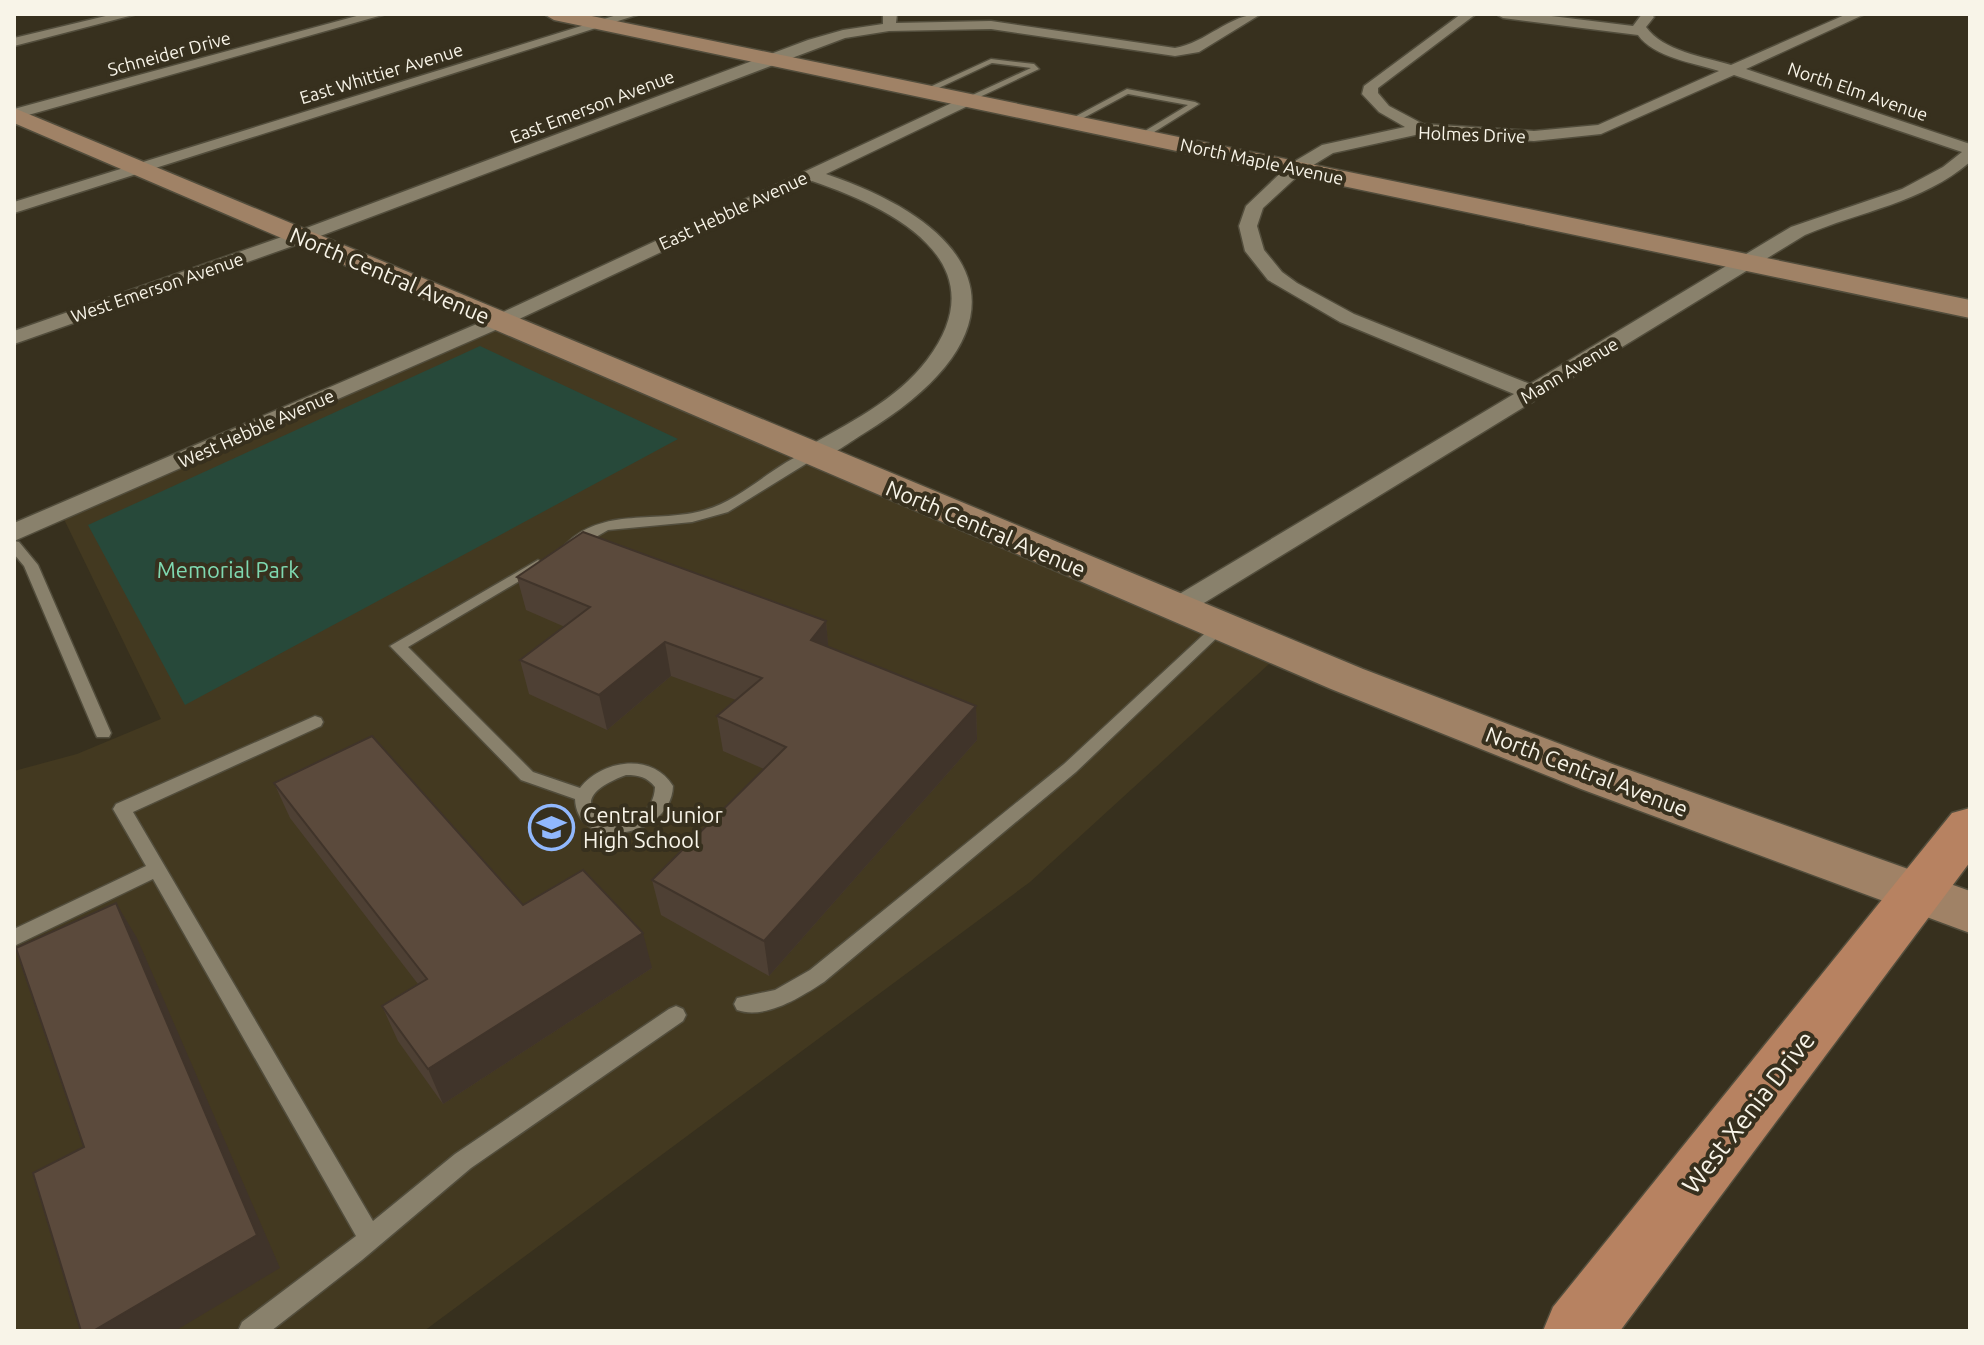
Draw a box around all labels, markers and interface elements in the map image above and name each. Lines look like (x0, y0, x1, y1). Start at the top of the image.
street label: Schneider Drive (105, 27, 233, 79)
street label: East Whittier Avenue (297, 39, 465, 107)
street label: North Elm Avenue (1785, 58, 1931, 124)
street label: East Emerson Avenue (507, 65, 677, 147)
street label: Holmes Drive (1418, 122, 1526, 146)
street label: North Maple Avenue (1178, 134, 1346, 188)
street label: East Hebble Avenue (656, 167, 810, 253)
street label: North Central Avenue (286, 222, 494, 328)
street label: West Emerson Avenue (68, 248, 246, 326)
street label: Mann Avenue (1517, 333, 1621, 407)
street label: West Hebble Avenue (175, 385, 337, 471)
street label: North Central Avenue (882, 475, 1090, 581)
park label: Memorial Park (157, 557, 299, 582)
street label: North Central Avenue (1482, 721, 1692, 821)
place label: Central Junior High School (583, 802, 723, 852)
school or university icon: Central Junior High School (528, 803, 576, 851)
street label: West Xenia Drive (1676, 1025, 1820, 1199)

